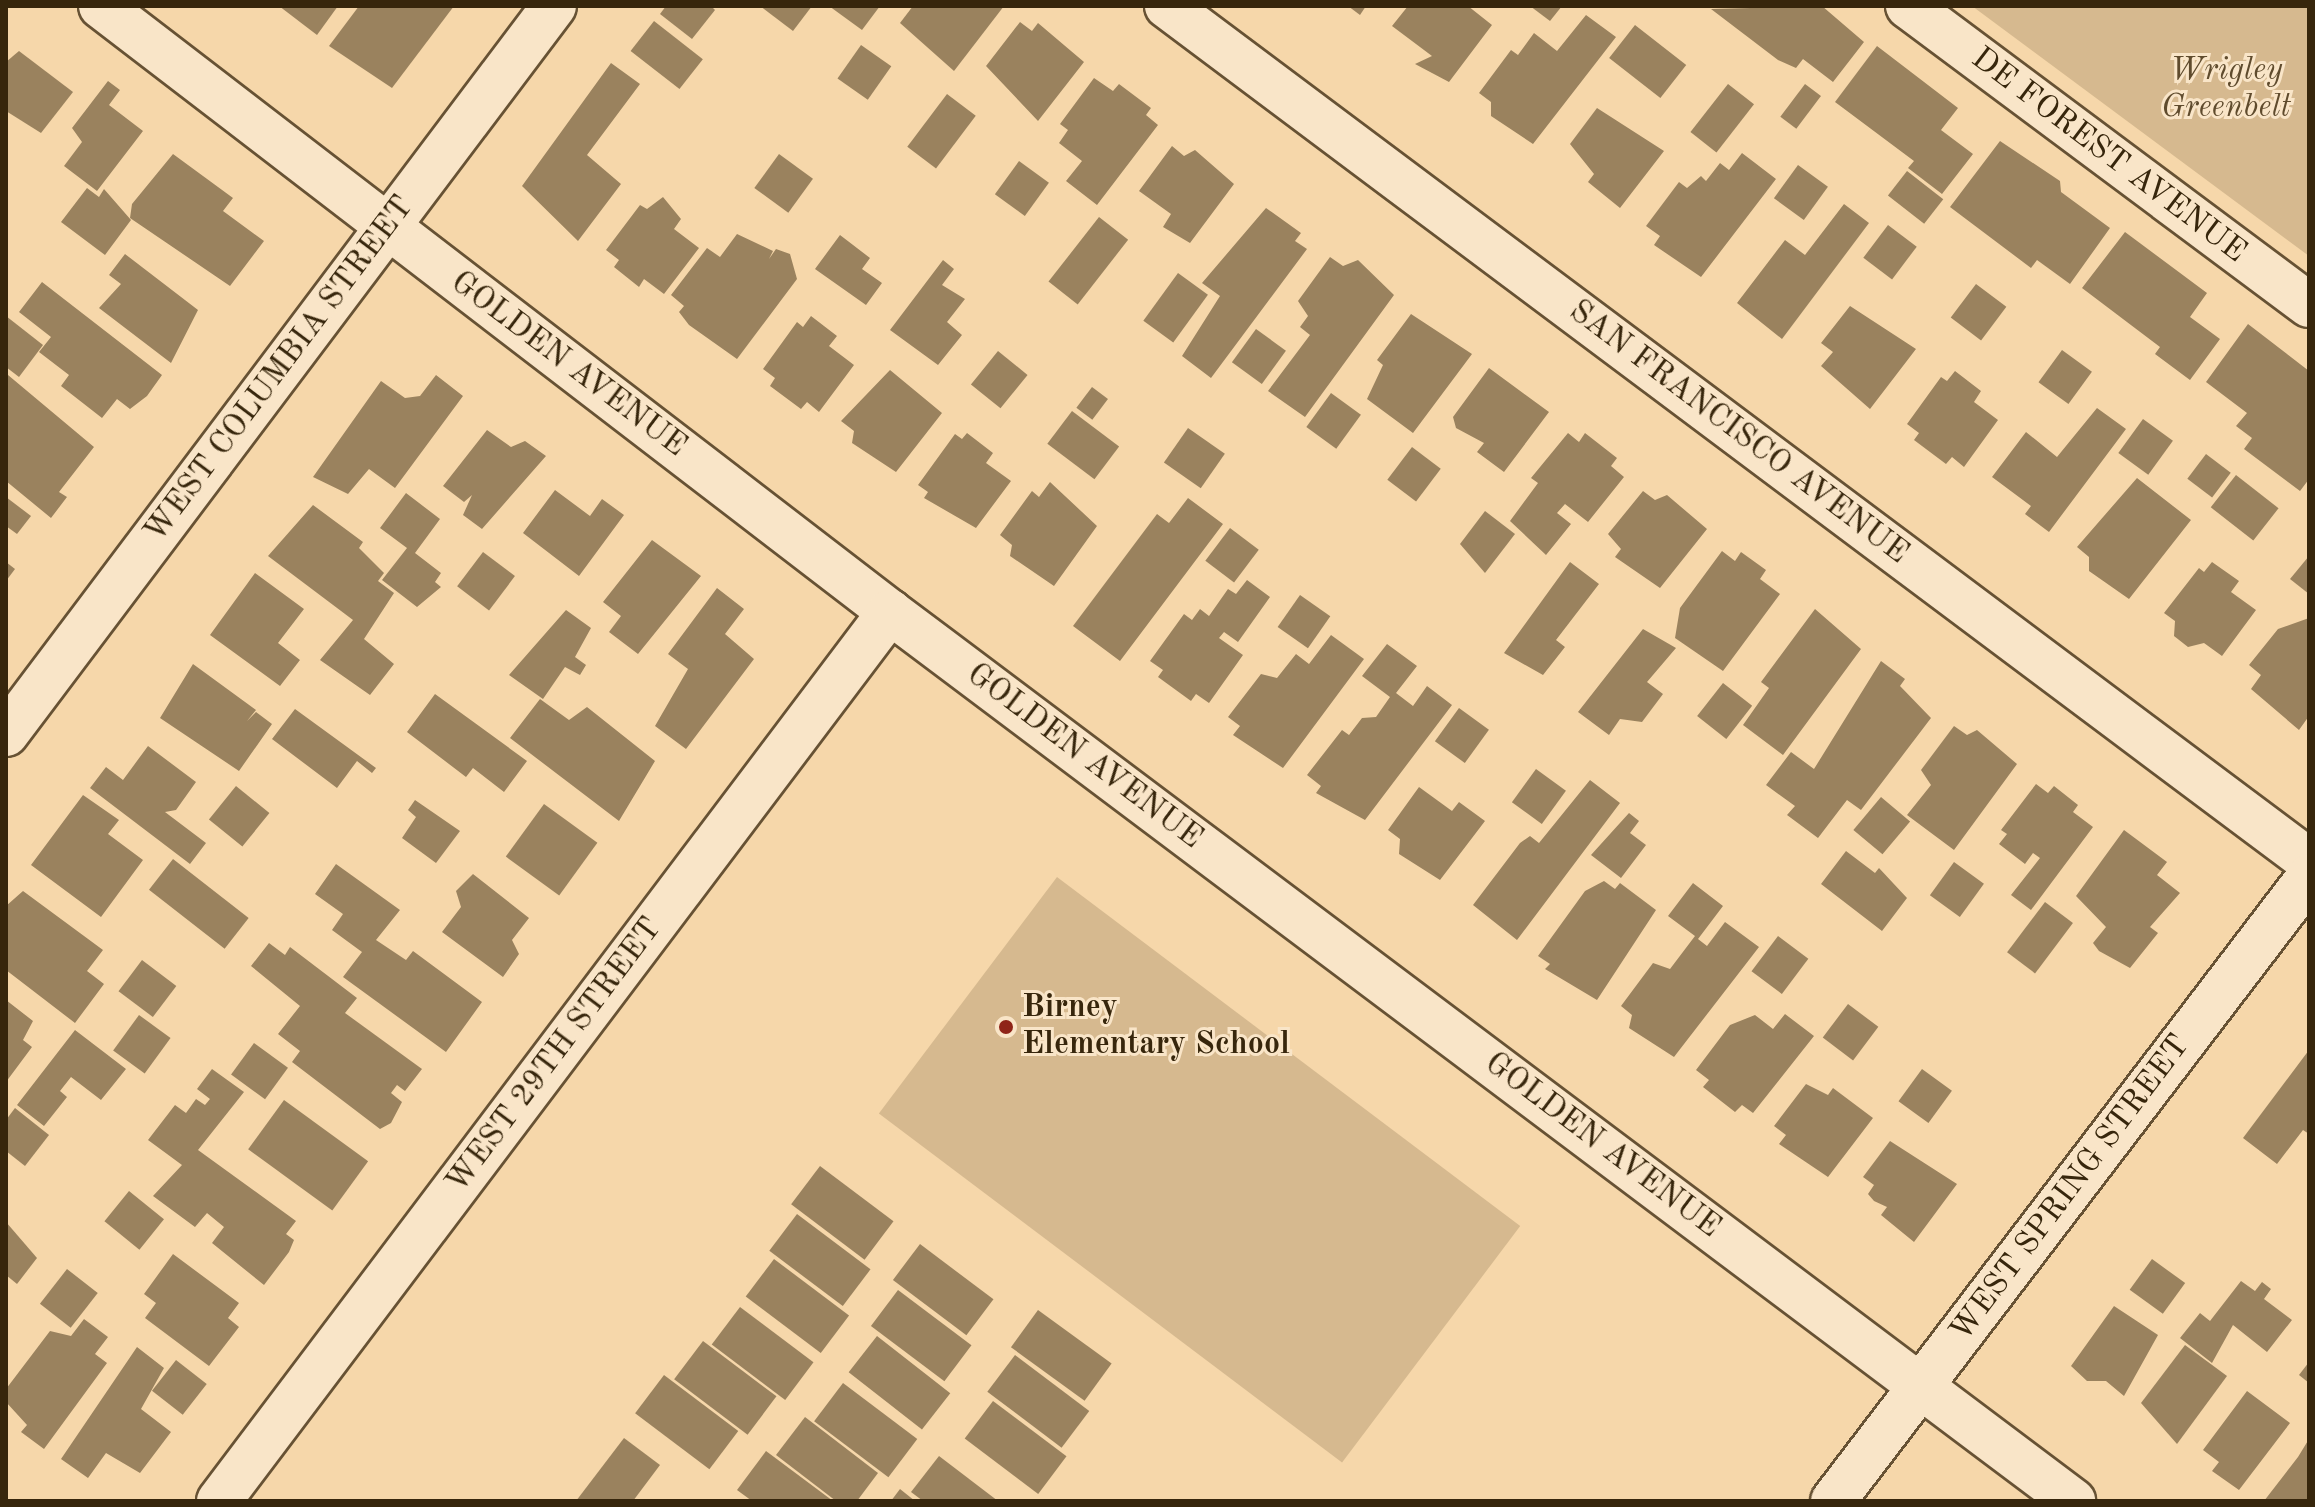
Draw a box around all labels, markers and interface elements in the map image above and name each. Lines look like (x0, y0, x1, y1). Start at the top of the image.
street label: DE FOREST AVENUE (1963, 40, 2253, 272)
park label: Wrigley Greenbelt (2161, 53, 2291, 128)
street label: WEST COLUMBIA STREET (137, 189, 423, 551)
street label: GOLDEN AVENUE (443, 264, 693, 466)
street label: SAN FRANCISCO AVENUE (1561, 293, 1915, 573)
street label: GOLDEN AVENUE (959, 656, 1209, 858)
street label: WEST 29TH STREET (439, 911, 671, 1201)
place label: Birney Elementary School (1022, 990, 1290, 1065)
marker: Birney Elementary School (997, 1018, 1015, 1036)
street label: WEST SPRING STREET (1943, 1028, 2199, 1350)
street label: GOLDEN AVENUE (1477, 1045, 1727, 1247)

